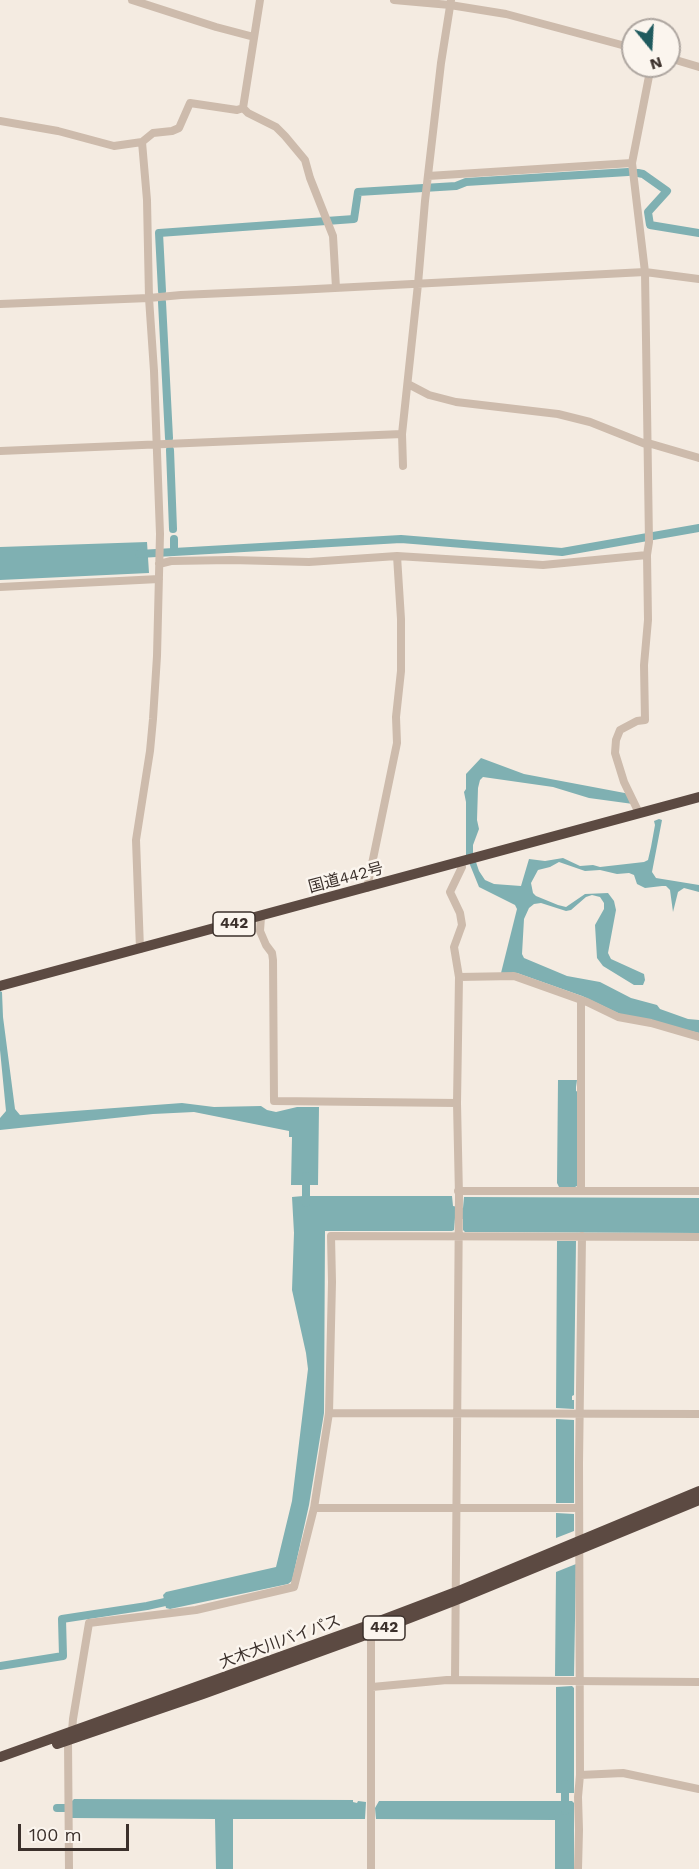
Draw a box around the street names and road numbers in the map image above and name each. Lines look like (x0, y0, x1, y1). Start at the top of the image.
street label: 国道442号 (306, 859, 386, 897)
road number: 442 (213, 912, 255, 936)
street label: 大木大川バイパス (217, 1611, 343, 1673)
road number: 442 (363, 1616, 405, 1640)

